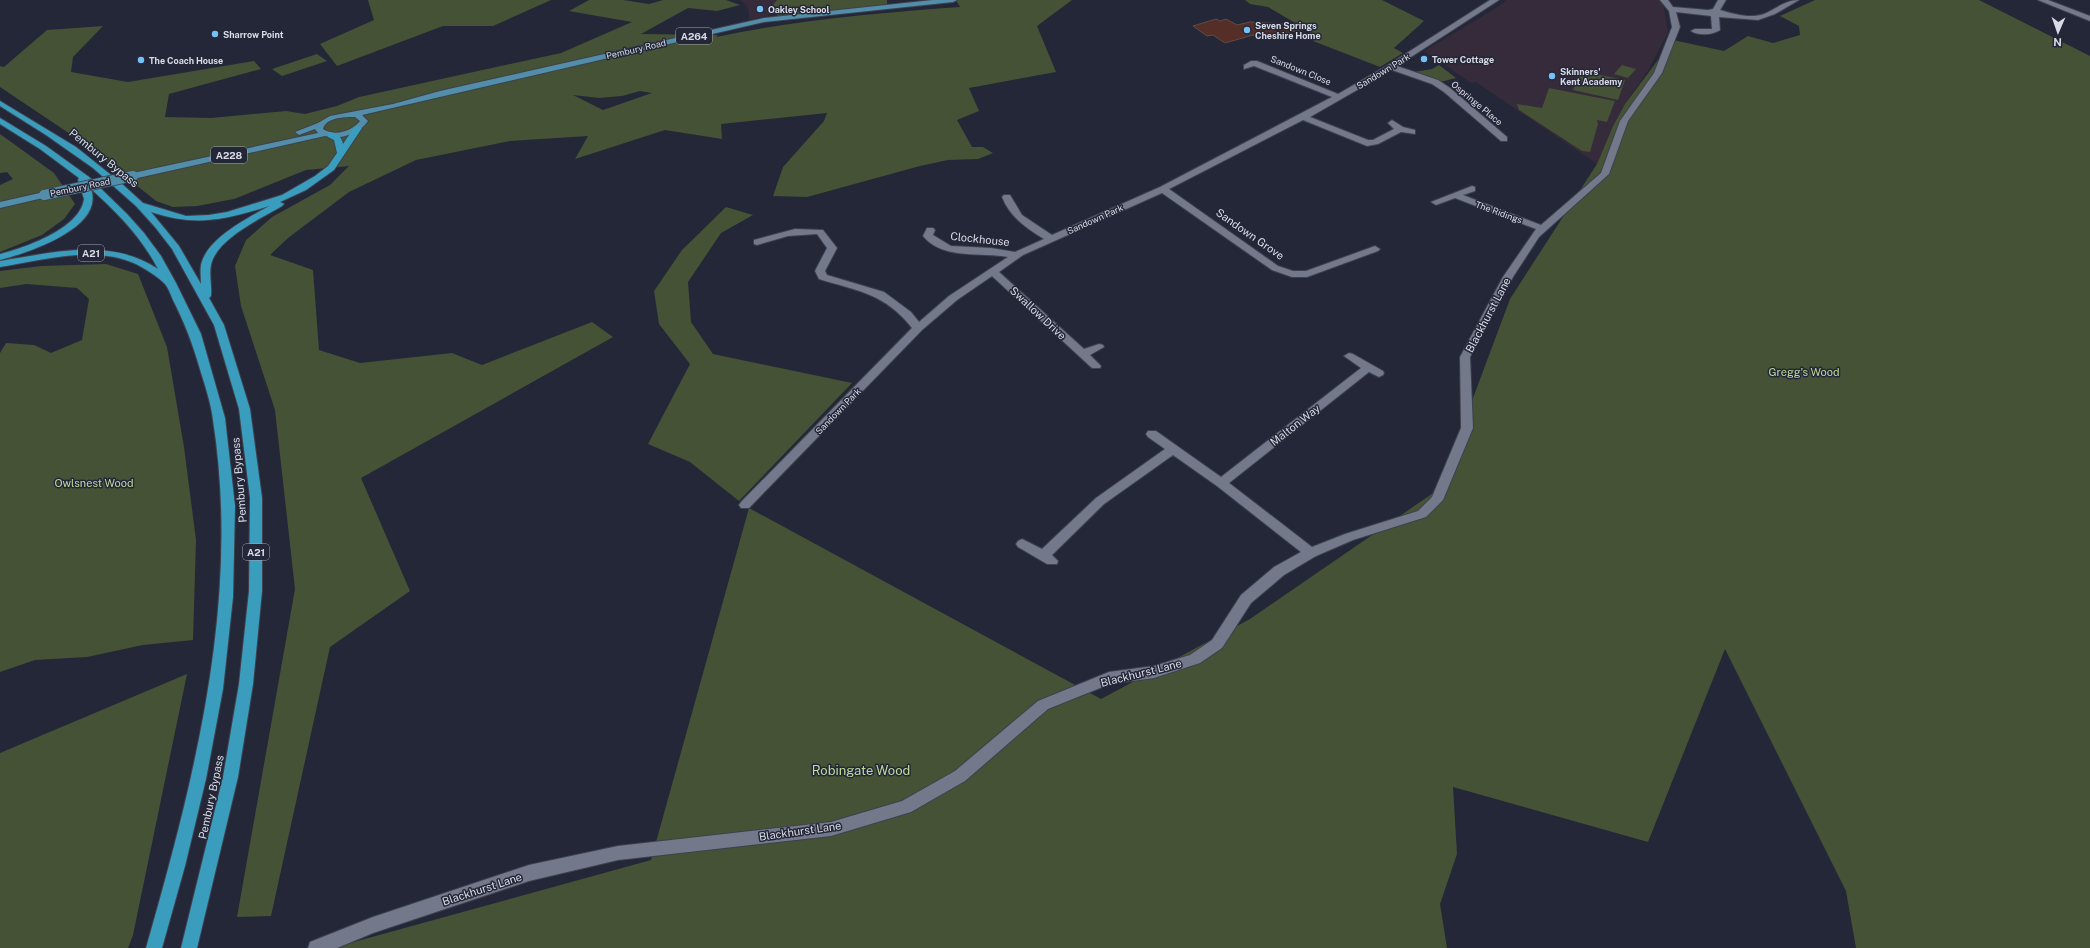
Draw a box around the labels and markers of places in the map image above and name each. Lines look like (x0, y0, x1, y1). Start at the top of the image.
marker: Oakley School (755, 4, 765, 14)
place label: Oakley School (768, 4, 830, 15)
place label: Seven Springs Cheshire Home (1255, 20, 1321, 41)
marker: Seven Springs Cheshire Home (1242, 25, 1252, 35)
marker: Sharrow Point (210, 29, 220, 39)
place label: Sharrow Point (223, 29, 284, 40)
marker: Tower Cottage (1419, 54, 1429, 64)
place label: Tower Cottage (1432, 54, 1494, 65)
marker: The Coach House (136, 55, 146, 65)
place label: The Coach House (149, 55, 223, 66)
place label: Skinners' Kent Academy (1560, 66, 1622, 87)
marker: Skinners' Kent Academy (1547, 71, 1557, 81)

